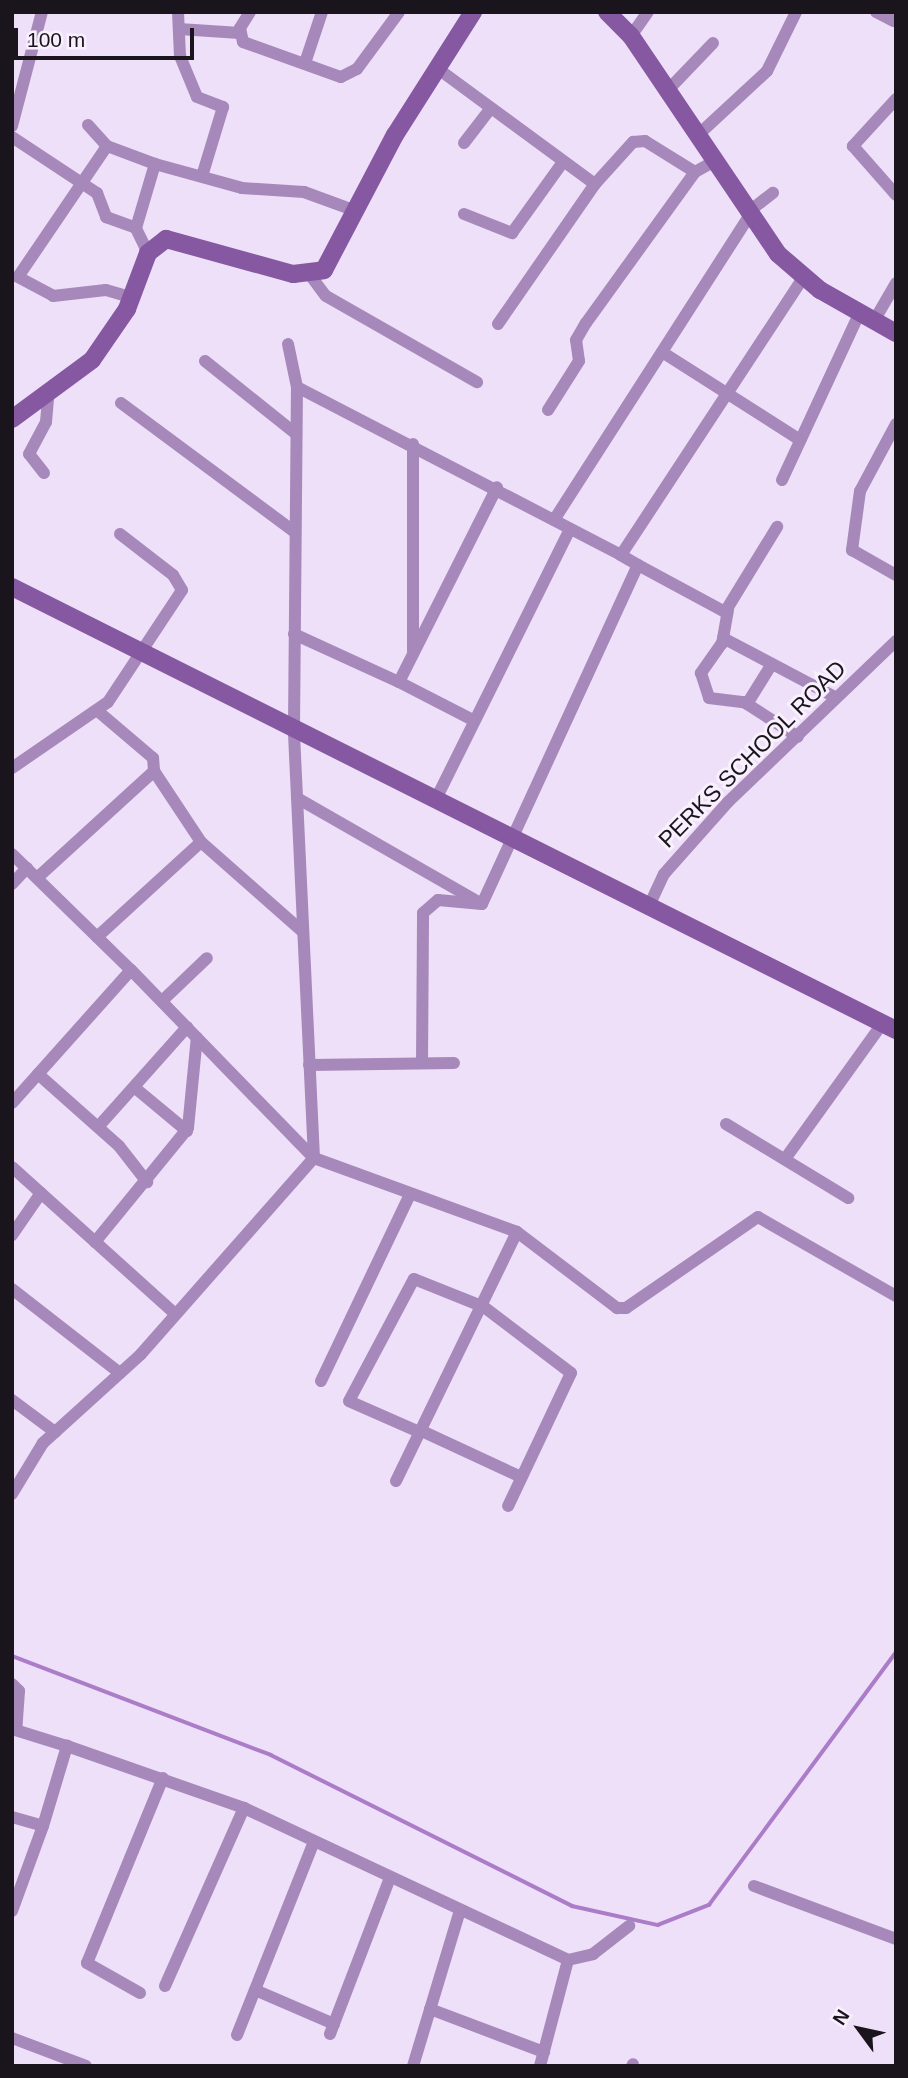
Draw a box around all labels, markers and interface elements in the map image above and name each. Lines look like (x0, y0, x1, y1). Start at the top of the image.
scale bar (18, 14, 198, 58)
text: 100 m (27, 28, 85, 51)
street label: PERKS SCHOOL ROAD (652, 654, 852, 854)
north arrow (824, 1994, 894, 2064)
text: N (828, 2006, 854, 2029)

